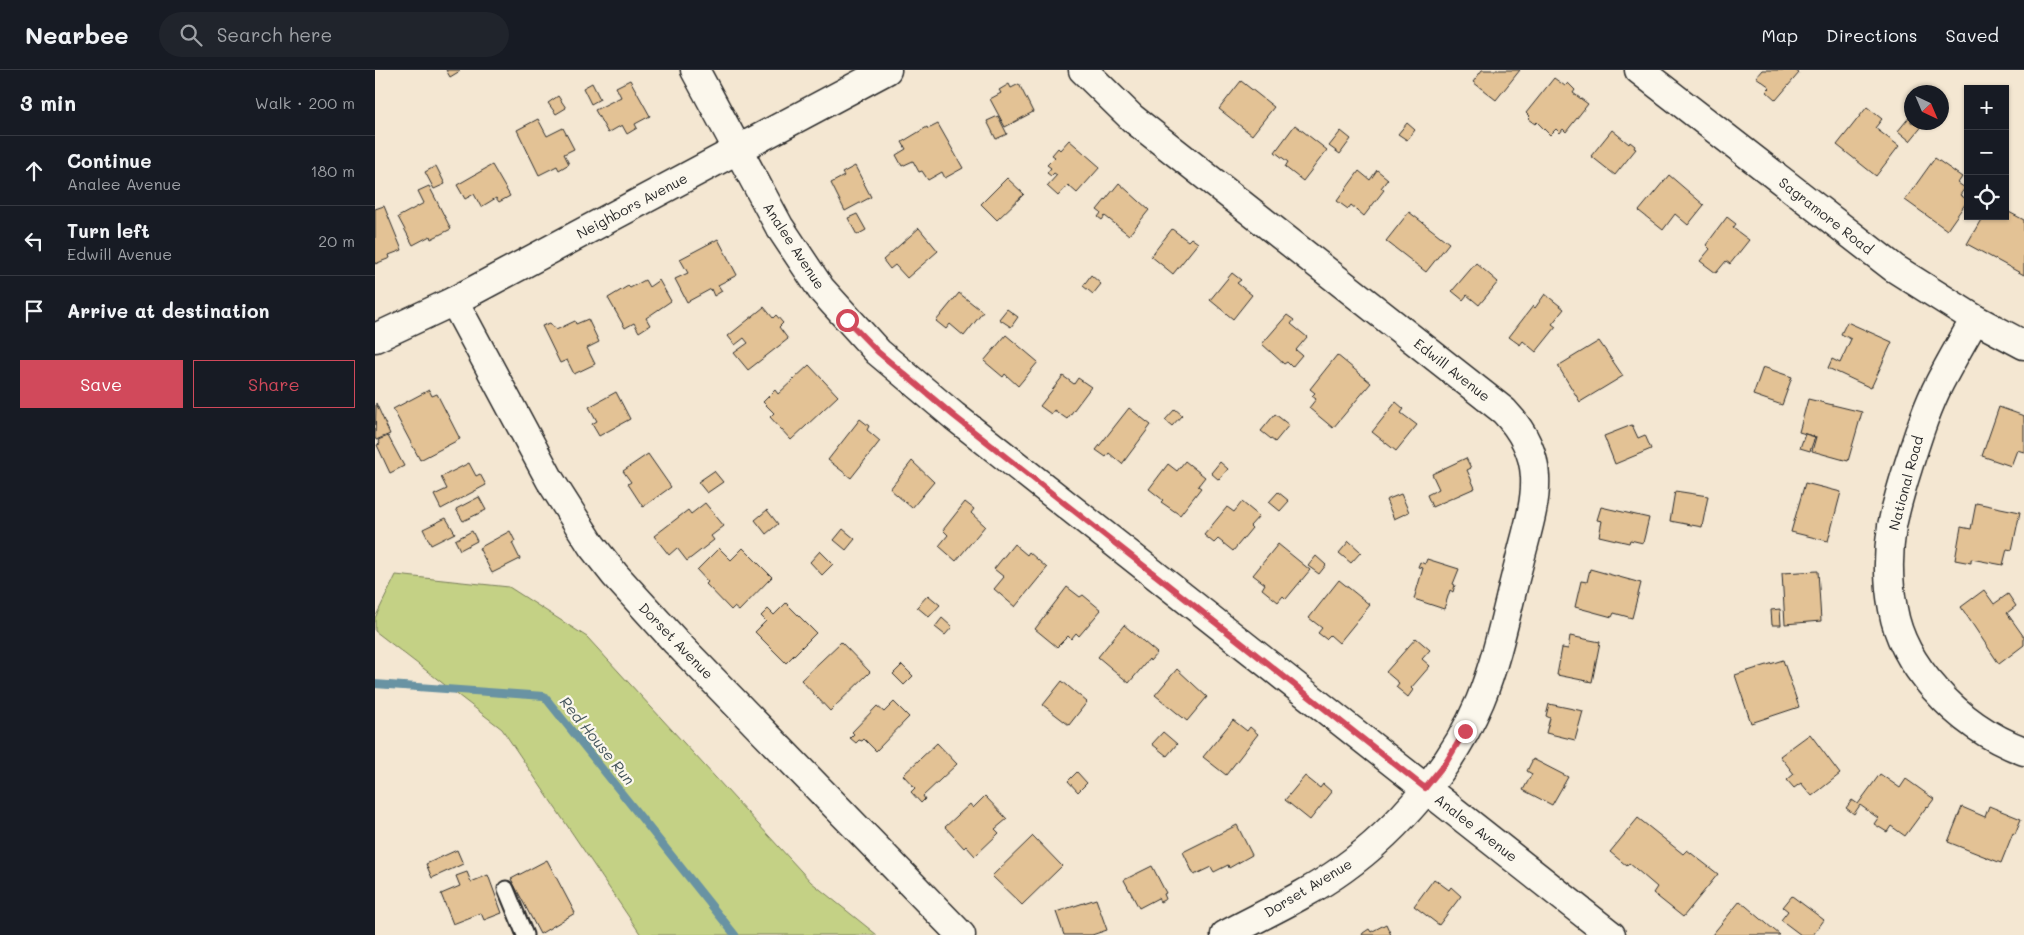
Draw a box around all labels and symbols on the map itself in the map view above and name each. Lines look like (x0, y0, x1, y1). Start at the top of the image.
north arrow (1904, 85, 1949, 130)
street label: Neighbors Avenue (573, 168, 691, 243)
street label: Sagramore Road (1775, 173, 1878, 259)
street label: Analee Avenue (759, 199, 830, 293)
route start (836, 309, 859, 332)
street label: Edwill Avenue (1410, 334, 1494, 405)
street label: National Road (1884, 433, 1927, 532)
street label: Dorset Avenue (635, 598, 718, 683)
water label: Red House Run (556, 692, 640, 789)
route end (1454, 720, 1477, 743)
street label: Analee Avenue (1431, 789, 1522, 866)
street label: Dorset Avenue (1260, 854, 1355, 921)

